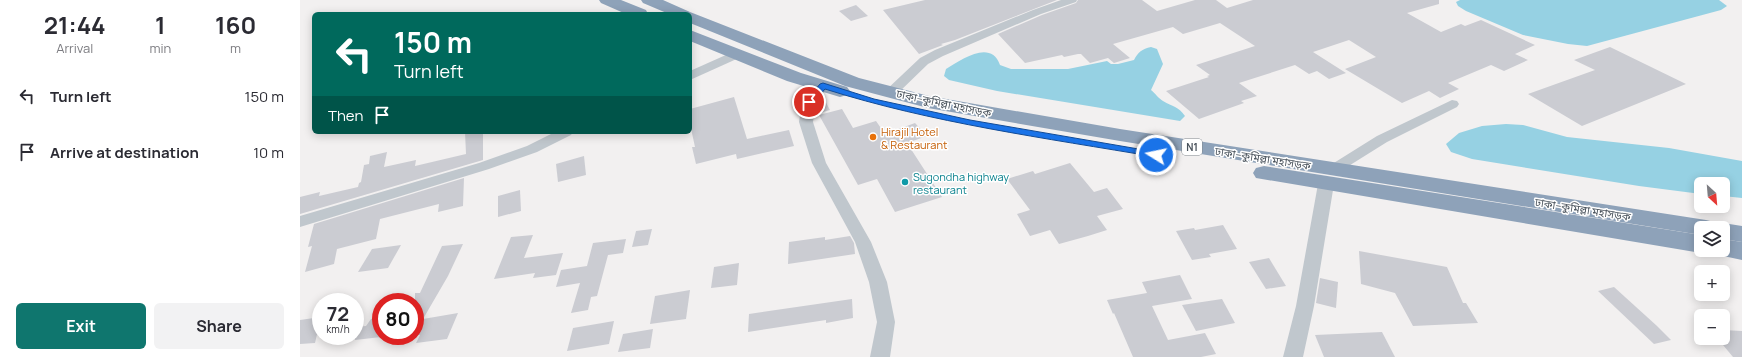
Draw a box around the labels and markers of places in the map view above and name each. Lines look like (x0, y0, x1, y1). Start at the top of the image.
pin (792, 85, 826, 119)
place label: Hirajil Hotel & Restaurant (881, 124, 947, 152)
marker: Hirajil Hotel & Restaurant (868, 132, 878, 142)
place label: Sugondha highway restaurant (913, 169, 1009, 197)
marker: Sugondha highway restaurant (900, 177, 910, 187)

